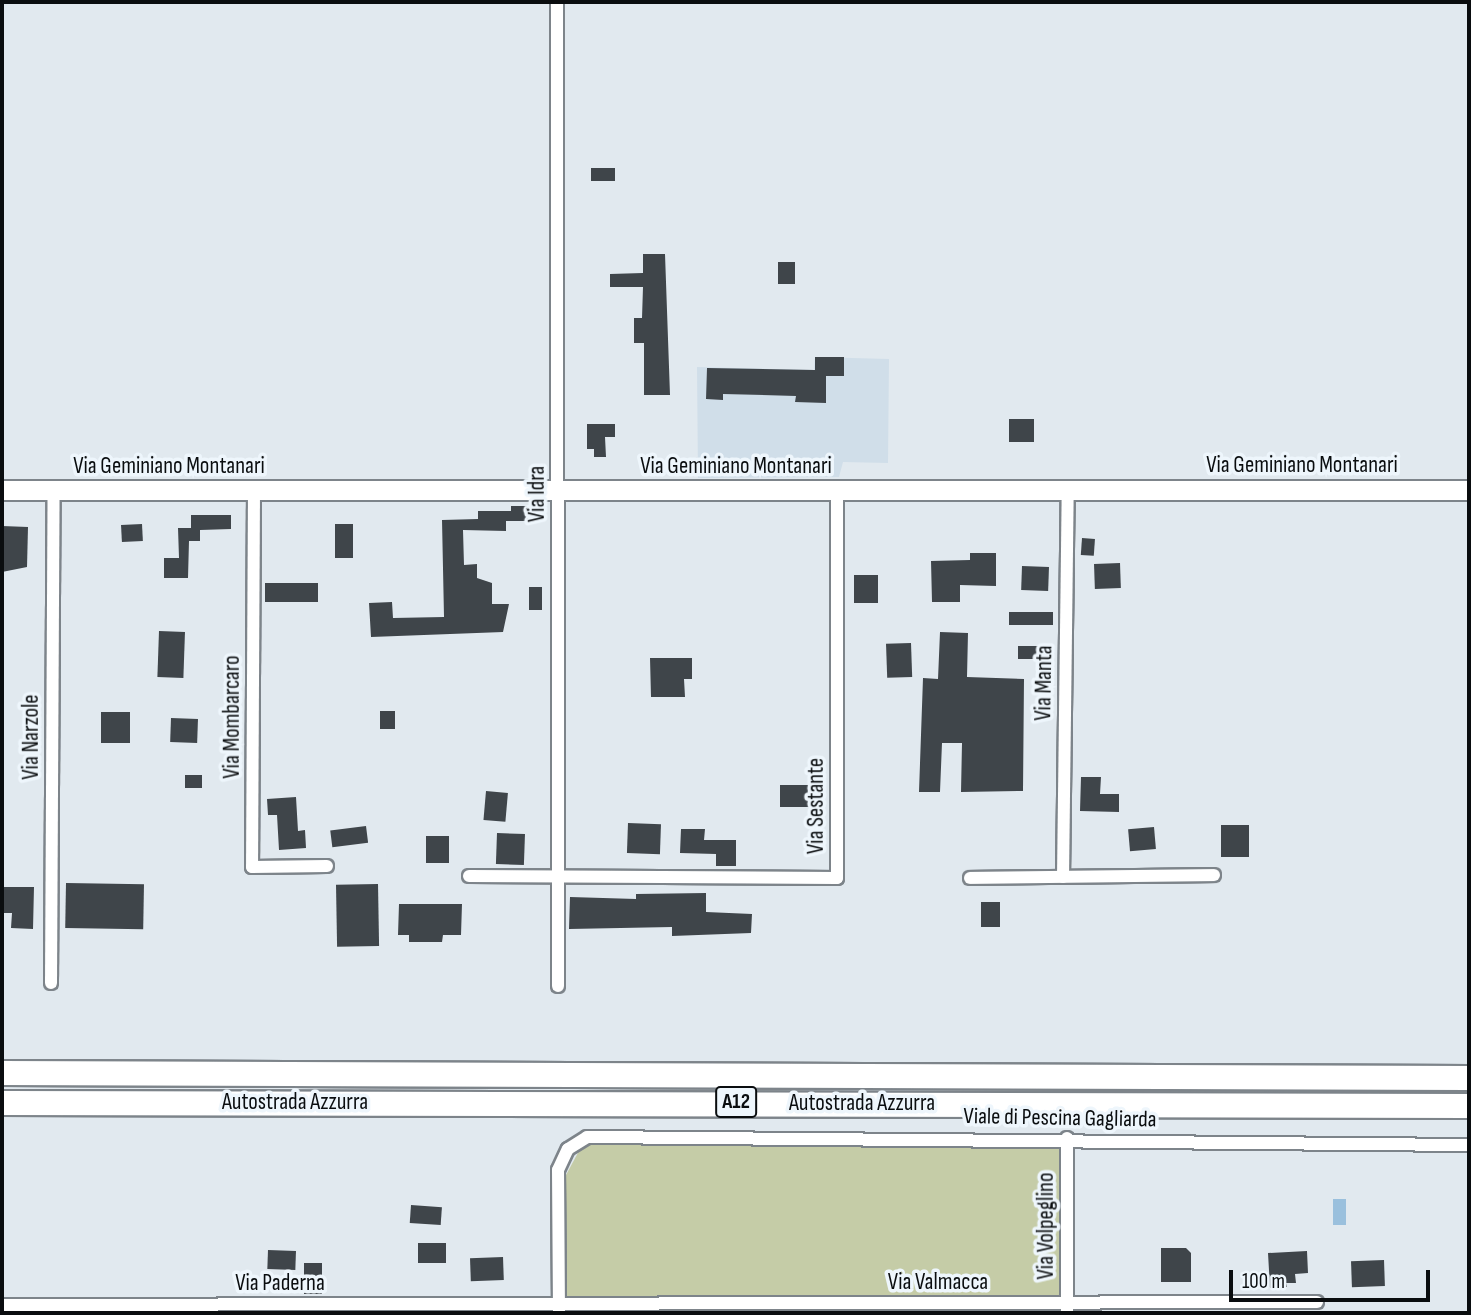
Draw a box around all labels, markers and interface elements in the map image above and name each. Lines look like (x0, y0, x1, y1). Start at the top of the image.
street label: Via Geminiano Montanari (1206, 451, 1398, 479)
street label: Via Geminiano Montanari (73, 452, 265, 480)
street label: Via Geminiano Montanari (640, 452, 832, 480)
street label: Via Idra (523, 466, 551, 522)
street label: Via Manta (1030, 645, 1058, 721)
street label: Via Mombarcaro (218, 655, 246, 779)
street label: Via Narzole (17, 694, 45, 780)
street label: Via Sestante (802, 758, 830, 854)
road number: A12 (715, 1084, 757, 1120)
street label: Autostrada Azzurra (222, 1088, 368, 1116)
street label: Autostrada Azzurra (789, 1089, 935, 1117)
street label: Viale di Pescina Gagliarda (963, 1103, 1157, 1133)
street label: Via Volpeglino (1032, 1173, 1060, 1279)
scale bar (1233, 1256, 1434, 1300)
street label: Via Valmacca (888, 1268, 988, 1296)
street label: Via Paderna (235, 1269, 325, 1297)
text: 100 m (1242, 1269, 1285, 1294)

